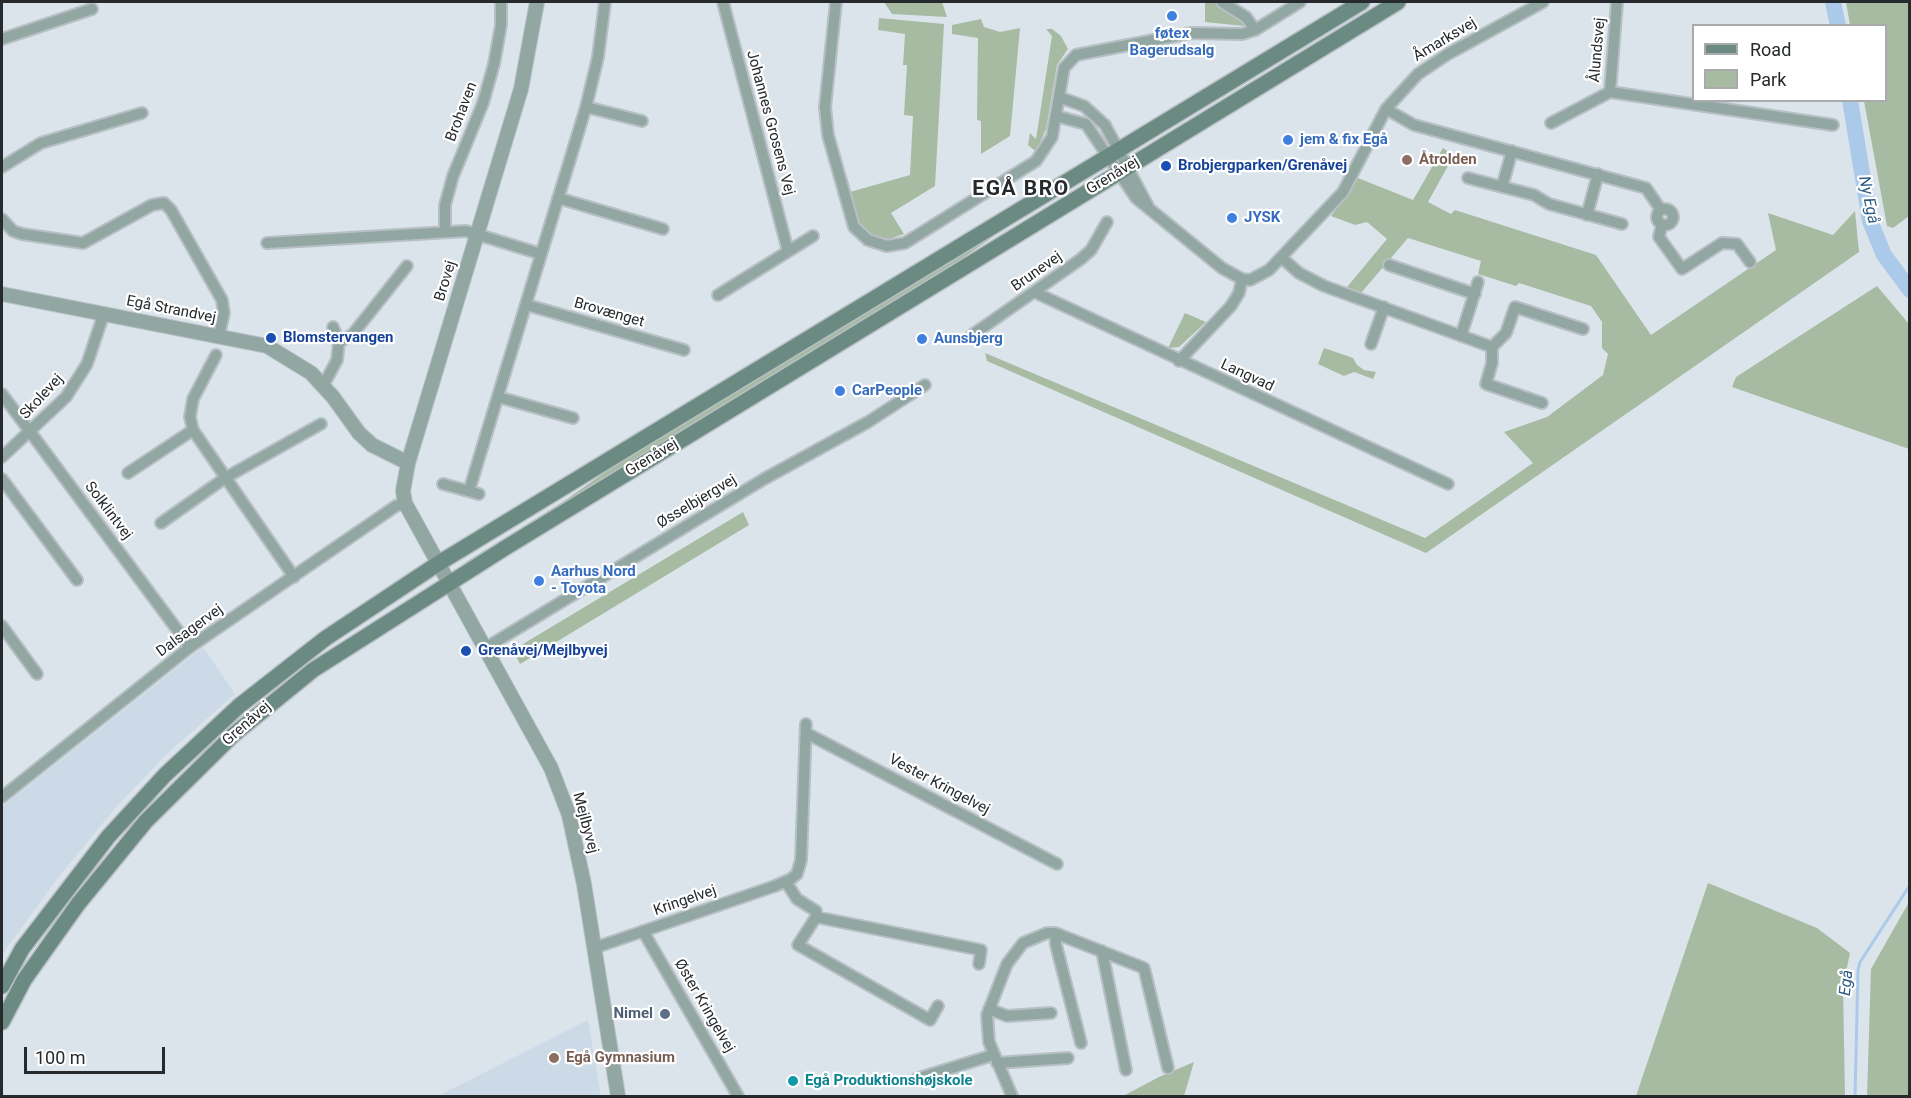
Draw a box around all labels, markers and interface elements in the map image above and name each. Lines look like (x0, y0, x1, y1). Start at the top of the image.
marker: føtex Bagerudsalg (1165, 9, 1179, 23)
street label: Åmarksvej (1410, 14, 1480, 66)
street label: Ålundsvej (1586, 17, 1610, 83)
legend (1692, 24, 1887, 102)
place label: føtex Bagerudsalg (1130, 25, 1214, 60)
text: Road (1750, 39, 1791, 60)
street label: Johannes Grosens Vej (742, 49, 798, 197)
text: Park (1750, 69, 1786, 90)
street label: Brohaven (442, 80, 482, 144)
place label: jem & fix Egå (1300, 131, 1388, 149)
marker: jem & fix Egå (1281, 133, 1295, 147)
place label: Åtrolden (1419, 151, 1477, 169)
street label: Grenåvej (1083, 153, 1143, 199)
marker: Åtrolden (1400, 153, 1414, 167)
place label: Brobjergparken/Grenåvej (1178, 157, 1347, 175)
marker: Brobjergparken/Grenåvej (1159, 159, 1173, 173)
water label: Ny Egå (1854, 174, 1882, 226)
district label: EGÅ BRO (972, 177, 1070, 203)
place label: JYSK (1244, 209, 1280, 227)
marker: JYSK (1225, 211, 1239, 225)
street label: Brunevej (1008, 248, 1066, 296)
street label: Brovej (431, 259, 461, 303)
street label: Egå Strandvej (125, 292, 217, 328)
street label: Brovænget (572, 294, 646, 332)
place label: Blomstervangen (283, 329, 394, 347)
place label: Aunsbjerg (934, 330, 1003, 348)
marker: Blomstervangen (264, 331, 278, 345)
marker: Aunsbjerg (915, 332, 929, 346)
street label: Langvad (1217, 356, 1277, 396)
street label: Skolevej (17, 371, 67, 423)
place label: CarPeople (852, 382, 922, 400)
marker: CarPeople (833, 384, 847, 398)
street label: Grenåvej (622, 435, 682, 481)
street label: Øsselbjergvej (654, 471, 740, 533)
street label: Solklintvej (80, 478, 136, 544)
place label: Aarhus Nord - Toyota (551, 563, 636, 598)
marker: Aarhus Nord - Toyota (532, 574, 546, 588)
street label: Dalsagervej (153, 601, 227, 661)
place label: Grenåvej/Mejlbyvej (478, 642, 608, 660)
marker: Grenåvej/Mejlbyvej (459, 644, 473, 658)
street label: Grenåvej (219, 698, 275, 750)
street label: Vester Kringelvej (885, 751, 993, 819)
street label: Mejlbyvej (568, 791, 602, 855)
street label: Kringelvej (651, 882, 719, 920)
street label: Øster Kringelvej (670, 956, 738, 1056)
water label: Egå (1836, 969, 1858, 997)
place label: Nimel (613, 1005, 653, 1023)
marker: Nimel (658, 1007, 672, 1021)
scale bar (27, 1035, 168, 1073)
text: 100 m (35, 1047, 86, 1068)
place label: Egå Gymnasium (566, 1049, 675, 1067)
marker: Egå Gymnasium (547, 1051, 561, 1065)
place label: Egå Produktionshøjskole (805, 1072, 973, 1090)
marker: Egå Produktionshøjskole (786, 1074, 800, 1088)

